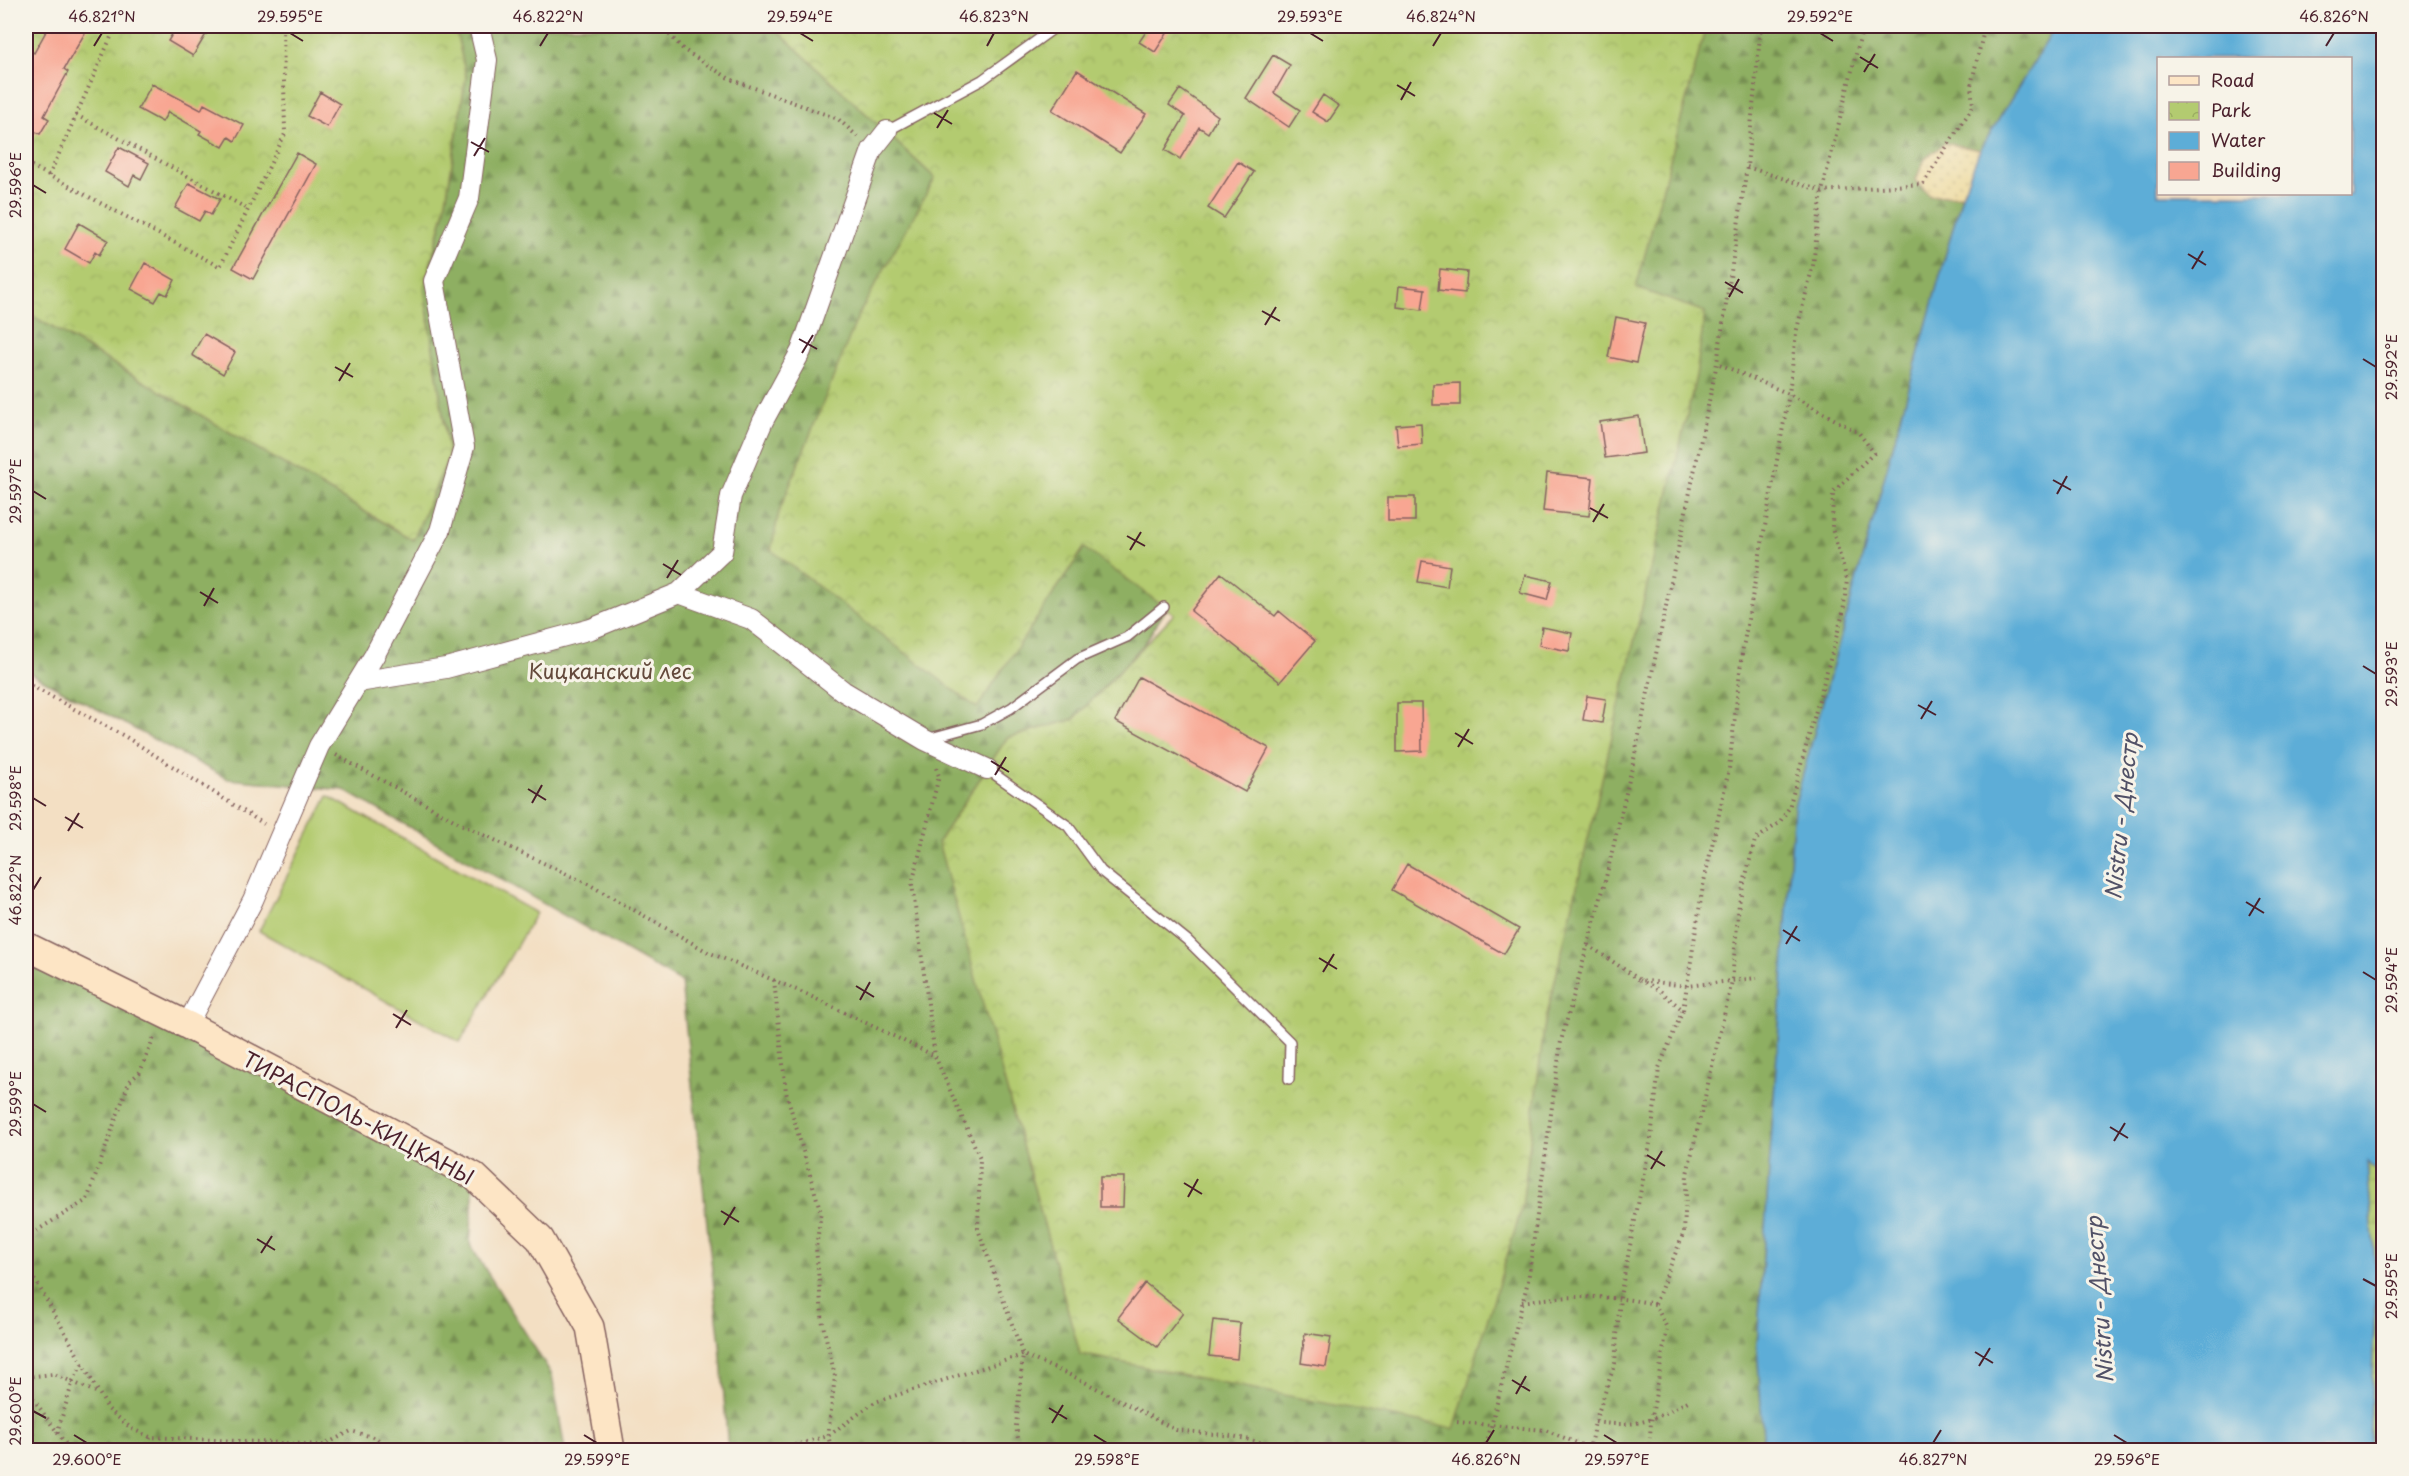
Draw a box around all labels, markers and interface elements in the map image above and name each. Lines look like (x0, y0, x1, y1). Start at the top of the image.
text: 46.821°N (68, 4, 136, 27)
text: 29.595°E (257, 4, 323, 27)
text: 46.822°N (513, 4, 583, 27)
text: 29.594°E (767, 4, 833, 27)
text: 46.823°N (959, 4, 1029, 27)
text: 29.593°E (1277, 4, 1343, 27)
text: 46.824°N (1406, 4, 1476, 27)
text: 29.592°E (1787, 4, 1853, 27)
text: 46.826°N (2299, 4, 2369, 27)
legend (2157, 57, 2352, 195)
text: Road (2211, 66, 2255, 93)
text: Park (2211, 96, 2251, 123)
text: Water (2211, 126, 2266, 153)
text: 29.596°E (3, 152, 26, 218)
text: Building (2211, 156, 2281, 183)
text: 29.592°E (2379, 334, 2402, 400)
text: 29.597°E (3, 458, 26, 524)
text: 29.593°E (2379, 641, 2402, 707)
park label: Кицканский лес (528, 654, 692, 686)
water label: Nistru - Днестр (2095, 730, 2145, 901)
text: 29.598°E (3, 765, 26, 831)
text: 46.822°N (3, 855, 26, 925)
text: 29.594°E (2379, 947, 2402, 1013)
street label: ТИРАСПОЛЬ-КИЦКАНЫ (237, 1042, 481, 1192)
text: 29.599°E (3, 1071, 26, 1137)
water label: Nistru - Днестр (2076, 1214, 2120, 1384)
text: 29.595°E (2379, 1253, 2402, 1319)
text: 29.600°E (3, 1376, 26, 1446)
text: 29.600°E (52, 1447, 122, 1470)
text: 29.599°E (564, 1447, 630, 1470)
text: 29.598°E (1074, 1447, 1140, 1470)
text: 46.826°N (1451, 1447, 1521, 1470)
text: 29.597°E (1584, 1447, 1650, 1470)
text: 46.827°N (1898, 1447, 1968, 1470)
text: 29.596°E (2094, 1447, 2160, 1470)

